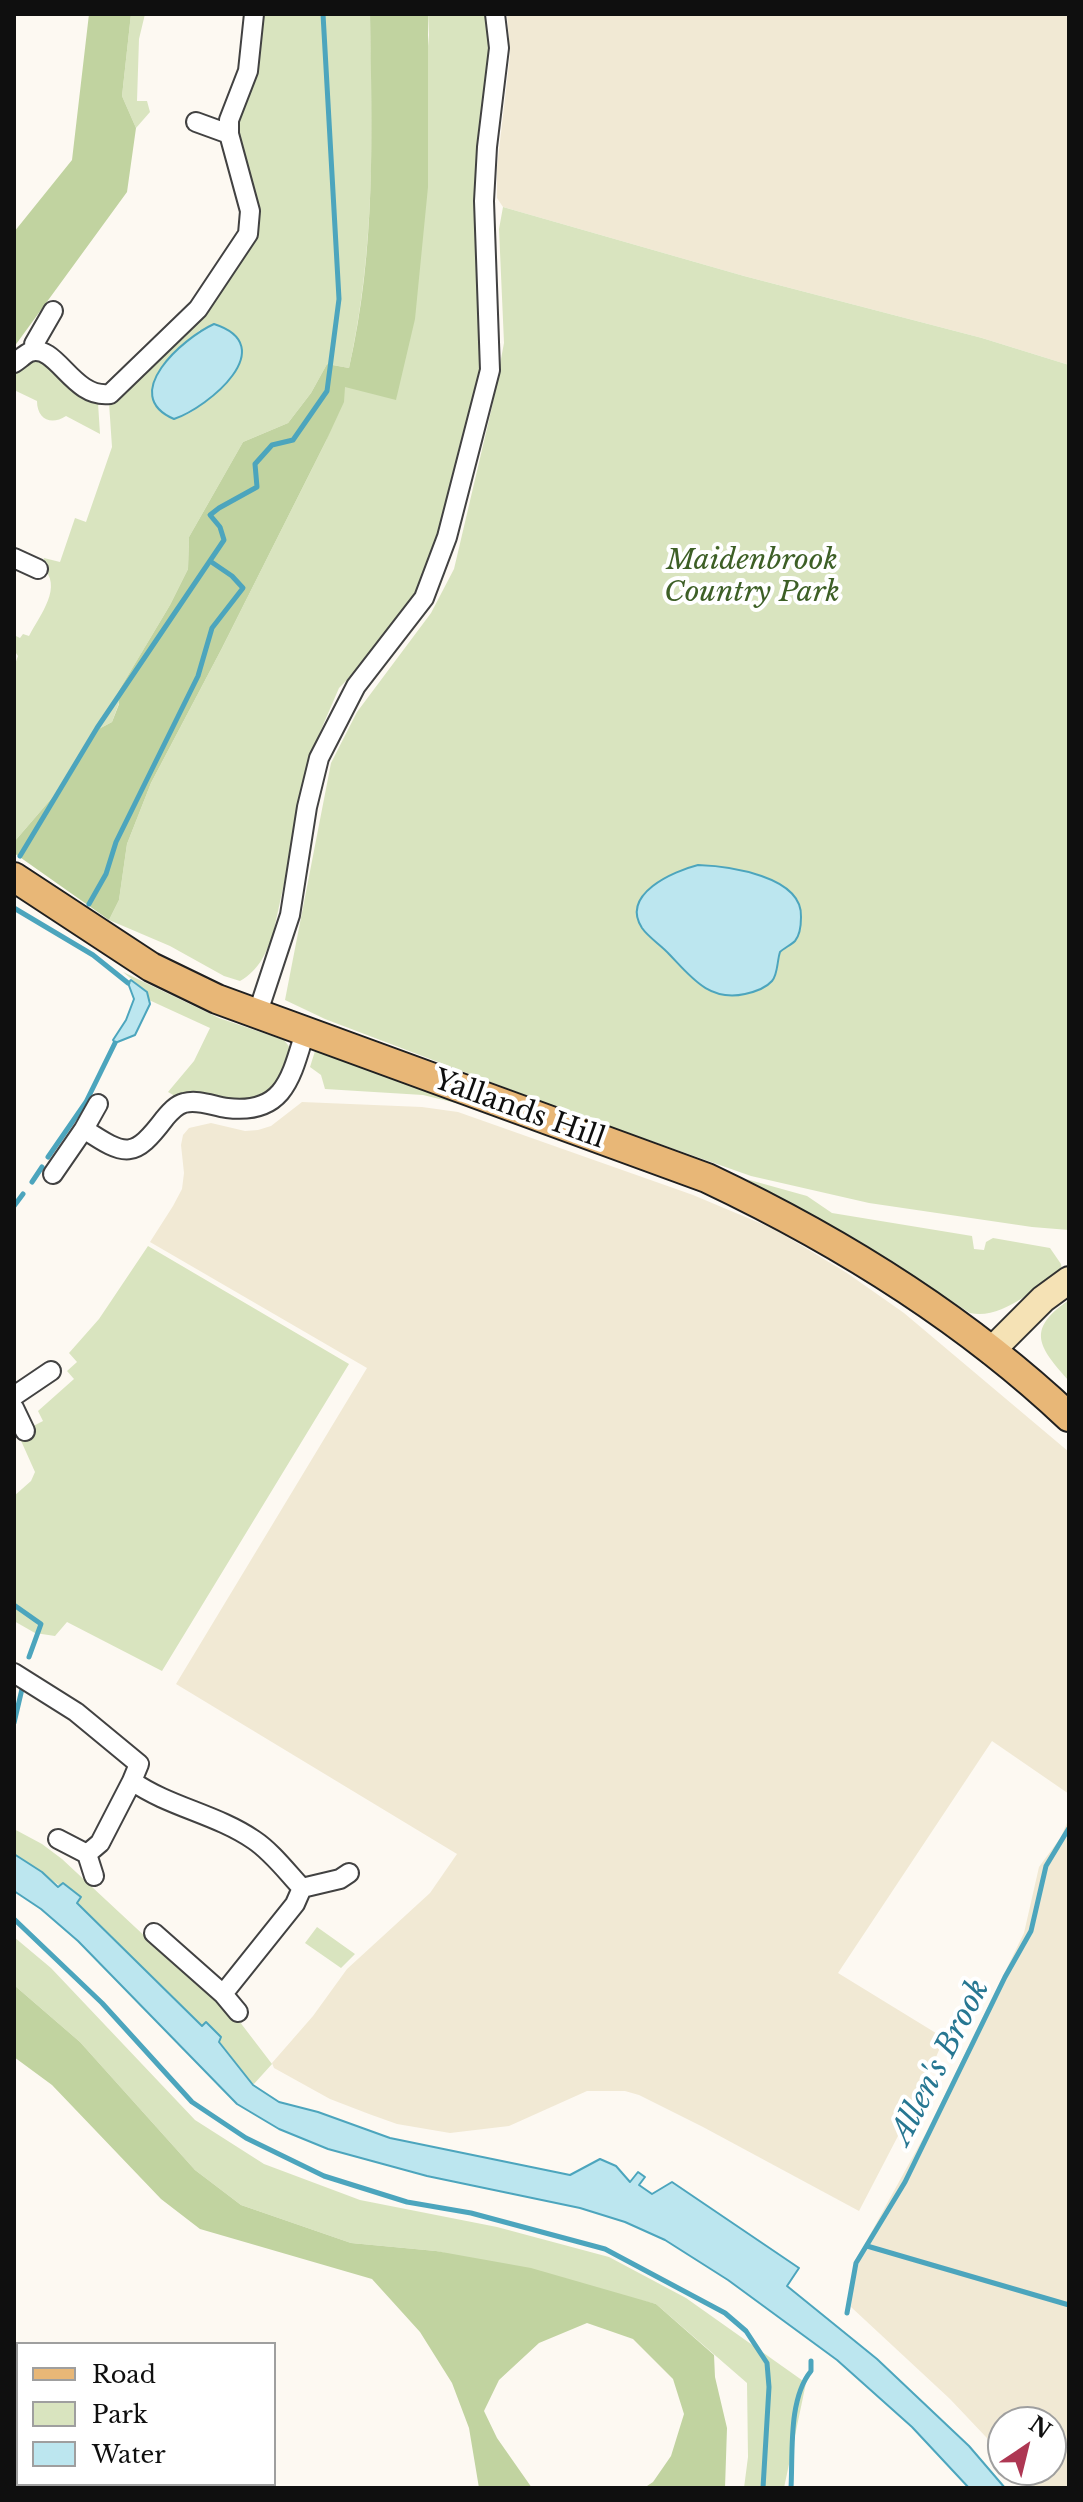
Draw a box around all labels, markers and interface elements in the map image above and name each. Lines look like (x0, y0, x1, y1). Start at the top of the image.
park label: Maidenbrook Country Park (664, 544, 840, 610)
street label: Yallands Hill (429, 1063, 609, 1157)
water label: Allen's Brook (884, 1974, 998, 2150)
legend (16, 2342, 276, 2486)
text: Road (92, 2360, 156, 2389)
text: Park (92, 2400, 148, 2429)
north arrow (987, 2406, 1067, 2486)
text: N (1024, 2411, 1056, 2445)
text: Water (92, 2440, 166, 2469)

